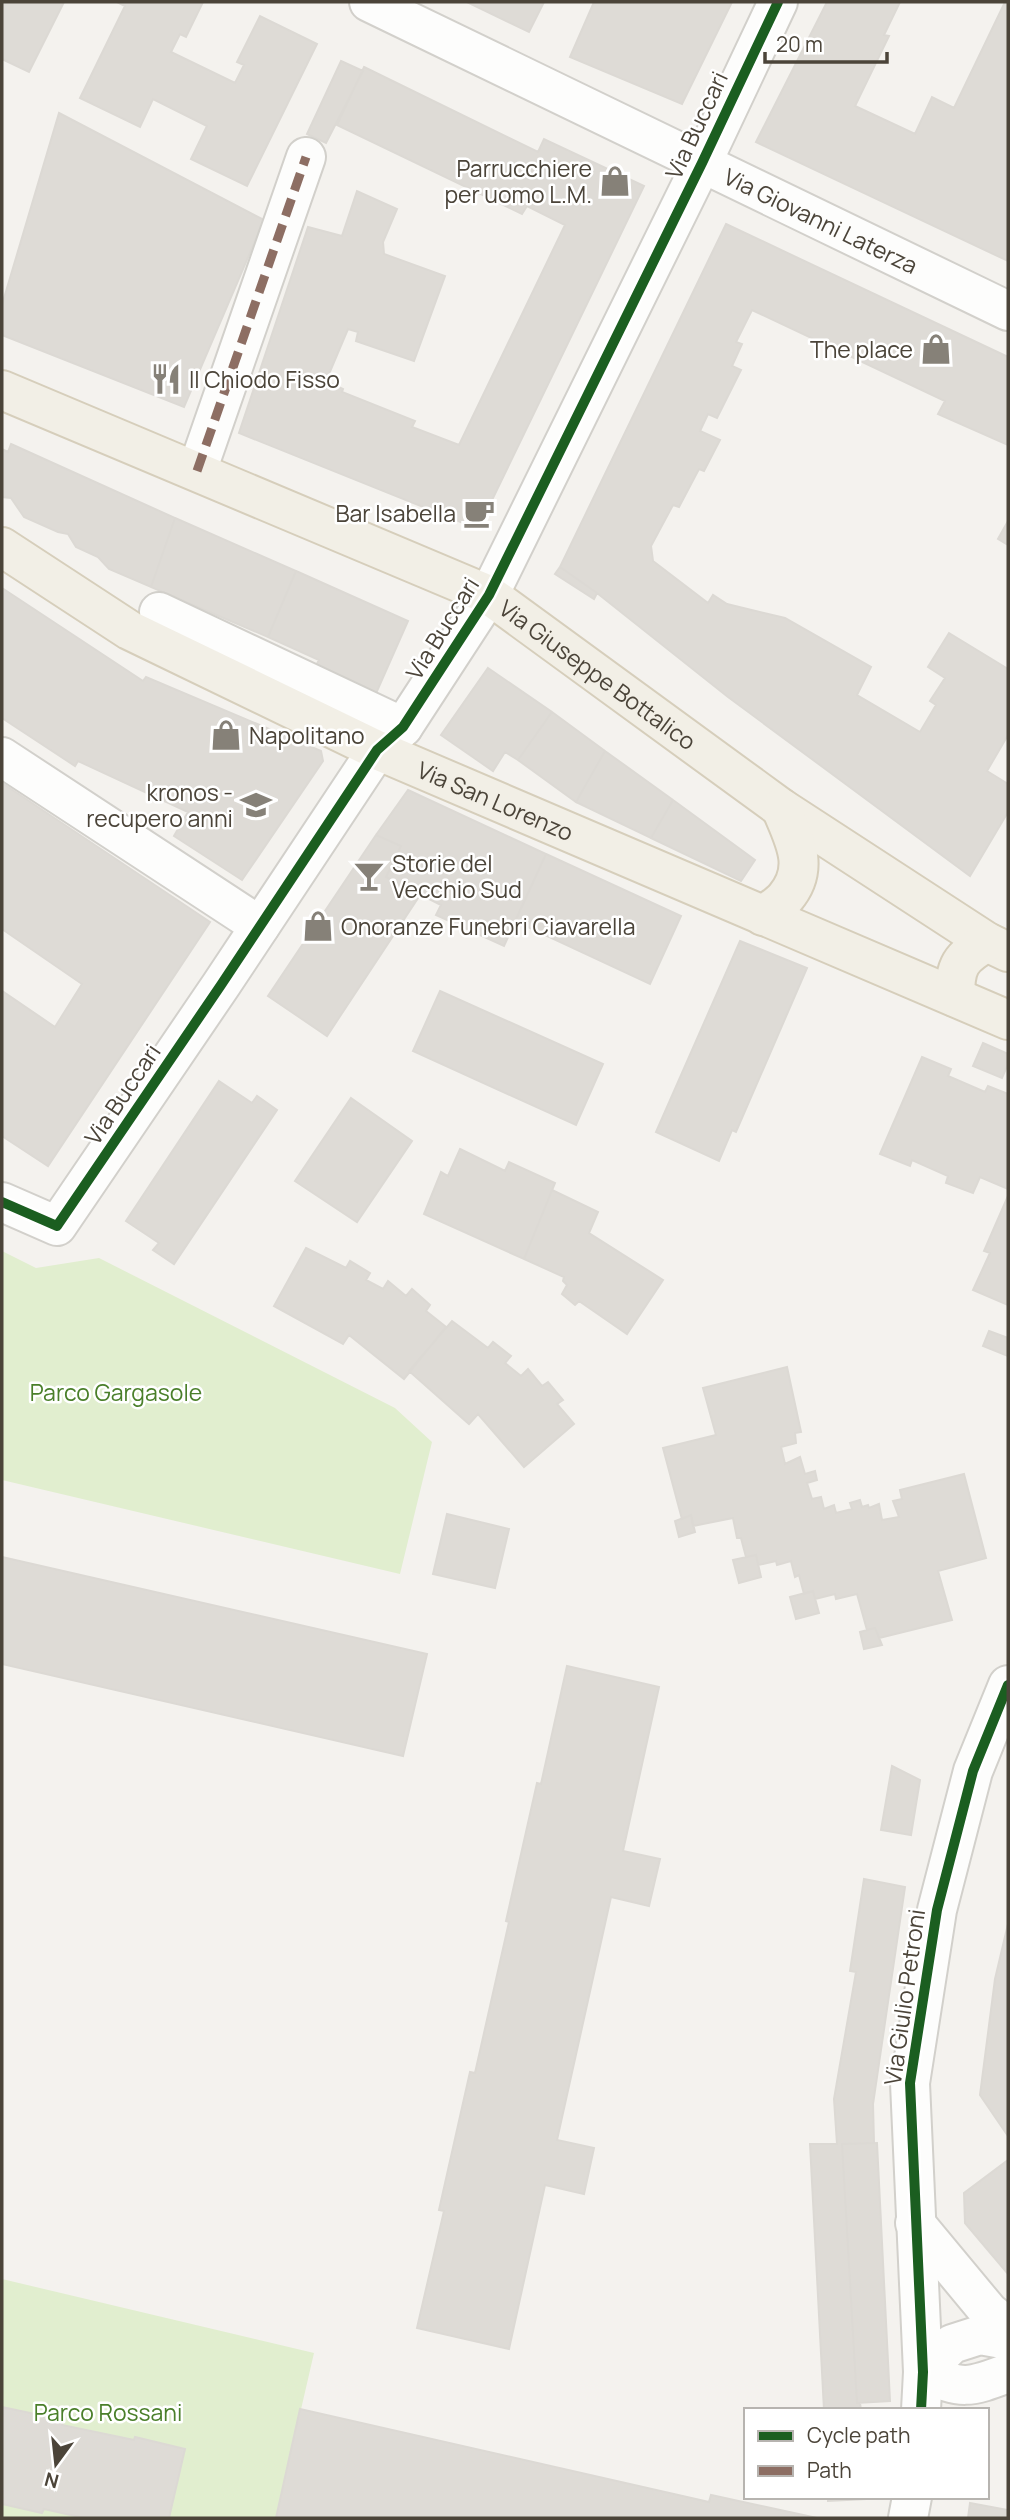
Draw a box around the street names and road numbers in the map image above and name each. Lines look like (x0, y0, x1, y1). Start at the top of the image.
street label: Via Buccari (657, 66, 735, 184)
street label: Via Giovanni Laterza (719, 160, 923, 281)
street label: Via Buccari (398, 571, 486, 685)
street label: Via Giuseppe Bottalico (493, 592, 703, 757)
street label: Via San Lorenzo (413, 753, 578, 848)
street label: Via Buccari (76, 1037, 168, 1151)
street label: Via Giulio Petroni (876, 1907, 932, 2087)

